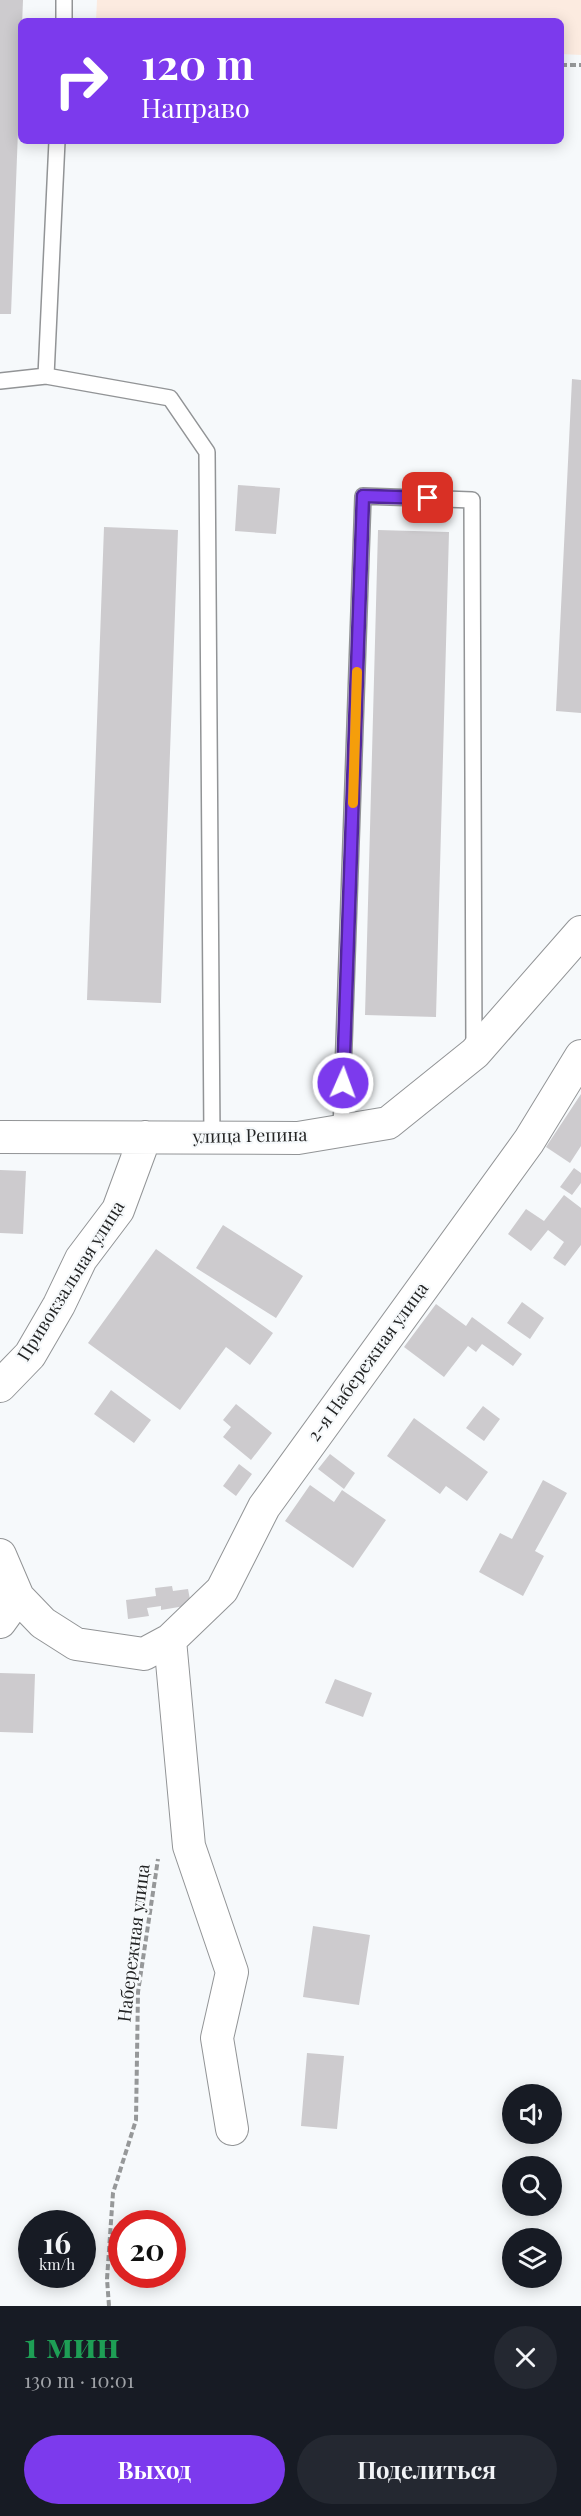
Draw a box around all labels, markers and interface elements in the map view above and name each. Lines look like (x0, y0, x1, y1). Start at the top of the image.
text: 120 m (141, 35, 254, 91)
icon: right (42, 42, 120, 120)
text: Направо (141, 89, 250, 125)
pin (402, 472, 453, 523)
icon: arrive (411, 481, 444, 514)
position arrow (311, 1051, 375, 1115)
street label: улица Репина (191, 1122, 308, 1148)
street label: Привокзальная улица (11, 1196, 129, 1365)
street label: 2-я Набережная улица (301, 1277, 433, 1446)
street label: Набережная улица (111, 1862, 155, 2023)
map controls (502, 2084, 562, 2288)
button: sound (502, 2084, 562, 2144)
button: search (502, 2156, 562, 2216)
speed limit sign: 20 (108, 2210, 186, 2288)
text: 16 (43, 2222, 71, 2262)
button: layers (502, 2228, 562, 2288)
text: km/h (39, 2254, 75, 2274)
text: 1 мин (24, 2319, 119, 2367)
button: close (494, 2326, 557, 2389)
text: 130 m · 10:01 (24, 2366, 134, 2393)
button: Выход (24, 2435, 285, 2504)
button: Поделиться (297, 2435, 557, 2504)

